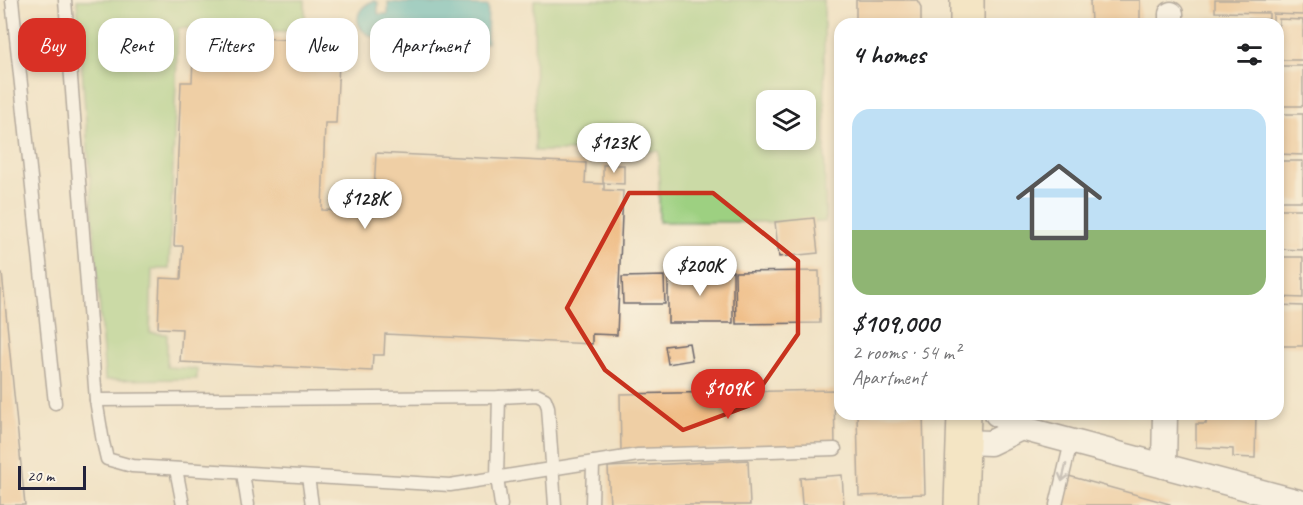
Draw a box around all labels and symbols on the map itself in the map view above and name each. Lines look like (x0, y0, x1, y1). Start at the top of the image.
pin: $123K (572, 123, 656, 174)
pin: $128K (323, 179, 407, 230)
pin: $200K (658, 246, 742, 297)
pin: $109K (686, 369, 770, 420)
scale bar (18, 463, 86, 490)
one-way arrow (1057, 464, 1069, 483)

